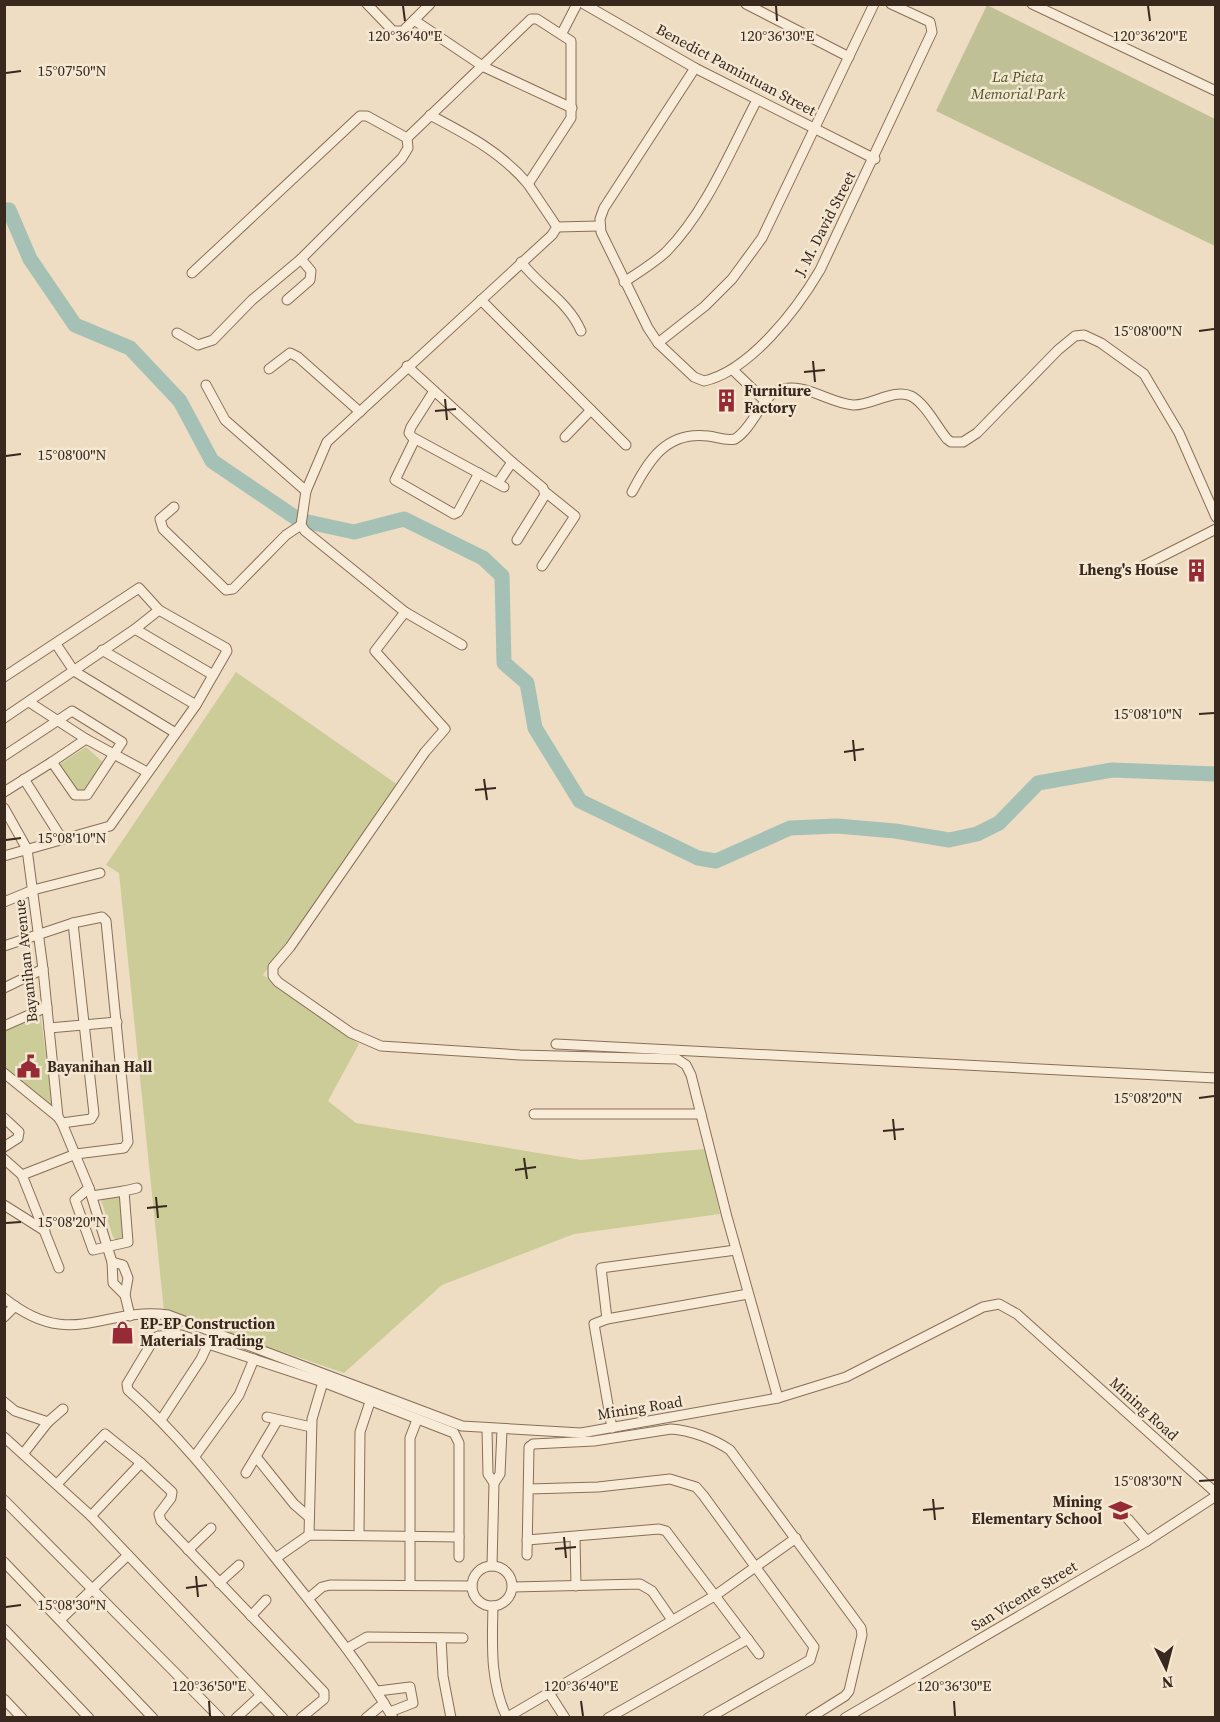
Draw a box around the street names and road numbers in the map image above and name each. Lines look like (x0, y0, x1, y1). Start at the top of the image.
street label: Benedict Pamintuan Street (653, 18, 820, 121)
street label: J. M. David Street (789, 168, 860, 281)
street label: Bayanihan Avenue (9, 898, 42, 1024)
street label: Mining Road (1105, 1372, 1184, 1446)
street label: Mining Road (596, 1390, 684, 1425)
street label: San Vicente Street (967, 1556, 1081, 1636)

